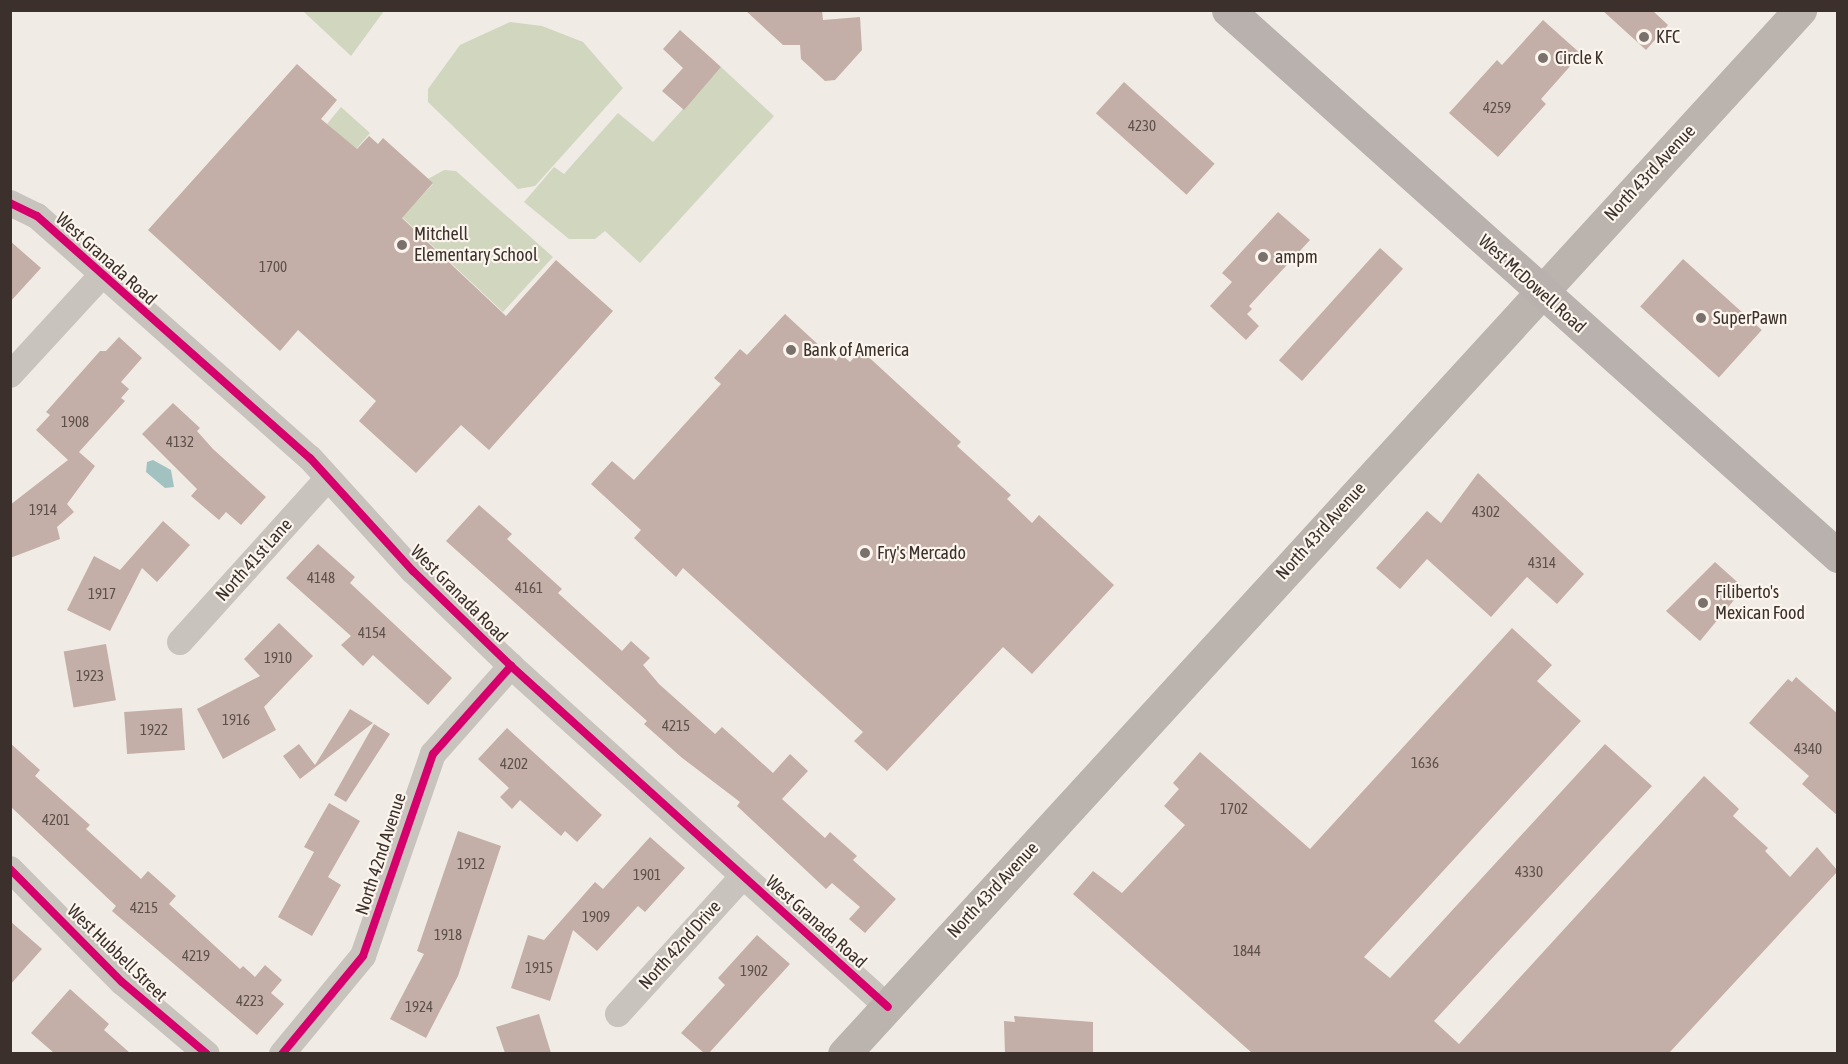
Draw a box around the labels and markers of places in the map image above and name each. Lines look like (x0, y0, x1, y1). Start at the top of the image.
place label: KFC (1656, 26, 1680, 48)
marker: KFC (1637, 30, 1651, 44)
place label: Circle K (1555, 47, 1603, 69)
marker: Circle K (1536, 51, 1550, 65)
place label: Mitchell Elementary School (414, 224, 538, 266)
marker: Mitchell Elementary School (395, 238, 409, 252)
place label: ampm (1275, 246, 1318, 268)
marker: ampm (1256, 250, 1270, 264)
place label: SuperPawn (1713, 307, 1788, 329)
marker: SuperPawn (1694, 311, 1708, 325)
place label: Bank of America (803, 339, 909, 361)
marker: Bank of America (784, 343, 798, 357)
place label: Fry's Mercado (877, 542, 966, 564)
marker: Fry's Mercado (858, 546, 872, 560)
place label: Filiberto's Mexican Food (1715, 582, 1805, 624)
marker: Filiberto's Mexican Food (1696, 596, 1710, 610)

